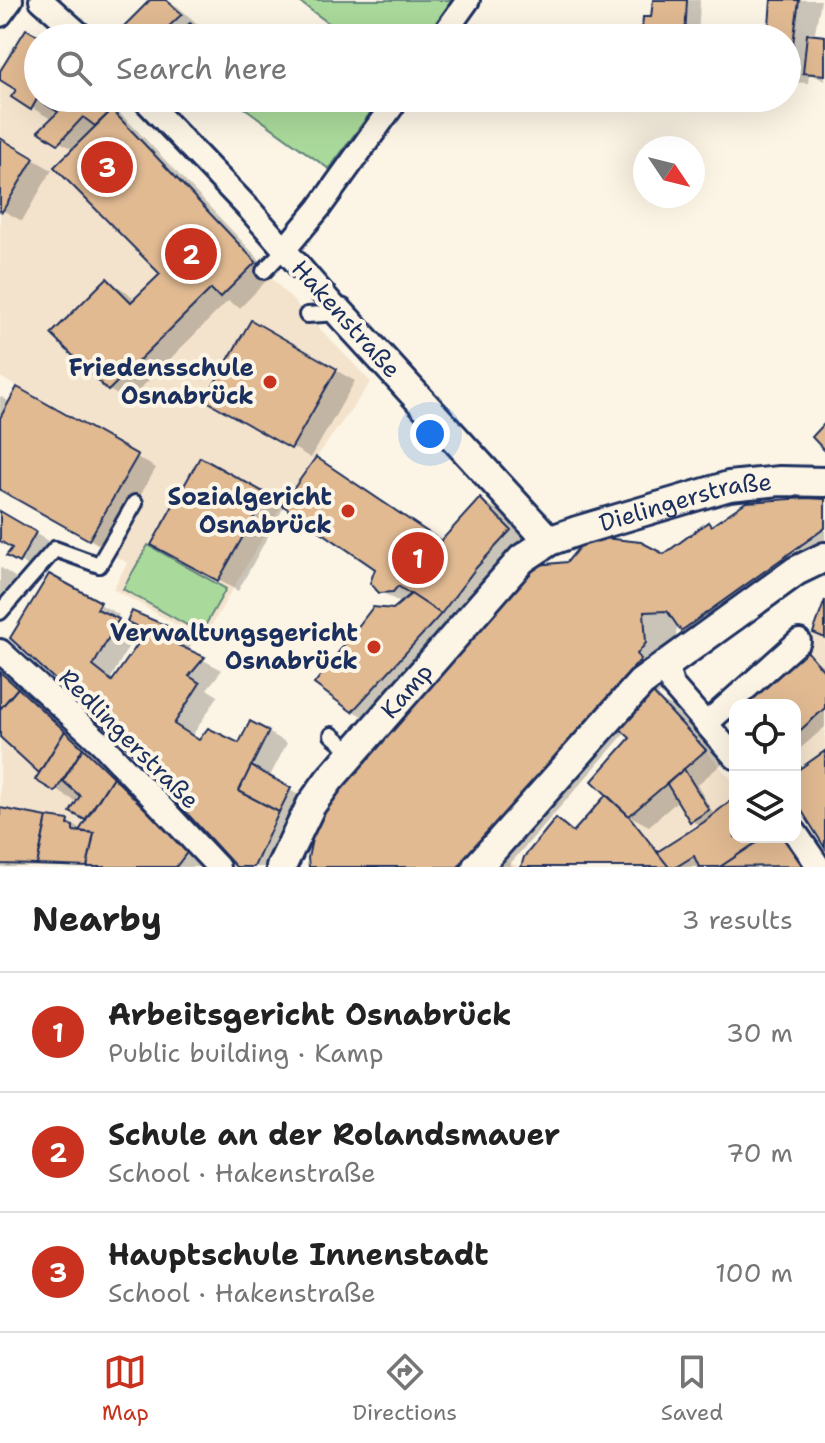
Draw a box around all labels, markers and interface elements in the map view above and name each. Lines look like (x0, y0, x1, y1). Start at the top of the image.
search box (24, 24, 801, 112)
icon: search (52, 46, 96, 90)
text: Search here (116, 48, 287, 89)
north arrow (633, 136, 705, 208)
pin: 3 (81, 137, 133, 197)
pin: 2 (165, 224, 217, 284)
street label: Hakenstraße (284, 253, 408, 385)
place label: Friedensschule Osnabrück (69, 352, 254, 412)
marker: Friedensschule Osnabrück (261, 373, 279, 391)
your location (410, 414, 450, 454)
street label: Dielingerstraße (595, 466, 773, 540)
place label: Sozialgericht Osnabrück (168, 481, 332, 541)
marker: Sozialgericht Osnabrück (339, 502, 357, 520)
pin: 1 (392, 528, 444, 588)
place label: Verwaltungsgericht Osnabrück (110, 617, 358, 677)
marker: Verwaltungsgericht Osnabrück (365, 638, 383, 656)
street label: Kamp (374, 656, 440, 726)
street label: Redlingerstraße (52, 662, 206, 816)
map controls (729, 699, 801, 843)
button: locate (729, 699, 801, 771)
button: layers (729, 771, 801, 843)
text: Nearby (32, 896, 162, 942)
text: 3 results (681, 902, 793, 937)
text: Arbeitsgericht Osnabrück (108, 994, 512, 1035)
text: 1 (52, 1015, 64, 1050)
text: 30 m (726, 1015, 793, 1050)
text: Public building · Kamp (108, 1035, 384, 1070)
text: Schule an der Rolandsmauer (108, 1114, 560, 1155)
text: 2 (49, 1135, 67, 1170)
text: 70 m (726, 1135, 793, 1170)
text: School · Hakenstraße (108, 1155, 376, 1190)
text: Hauptschule Innenstadt (108, 1234, 489, 1275)
text: 3 (49, 1255, 67, 1290)
text: 100 m (715, 1255, 793, 1290)
text: School · Hakenstraße (108, 1275, 376, 1310)
tab: Map (102, 1350, 149, 1427)
tab: Directions (352, 1350, 457, 1427)
tab: Saved (661, 1350, 723, 1427)

